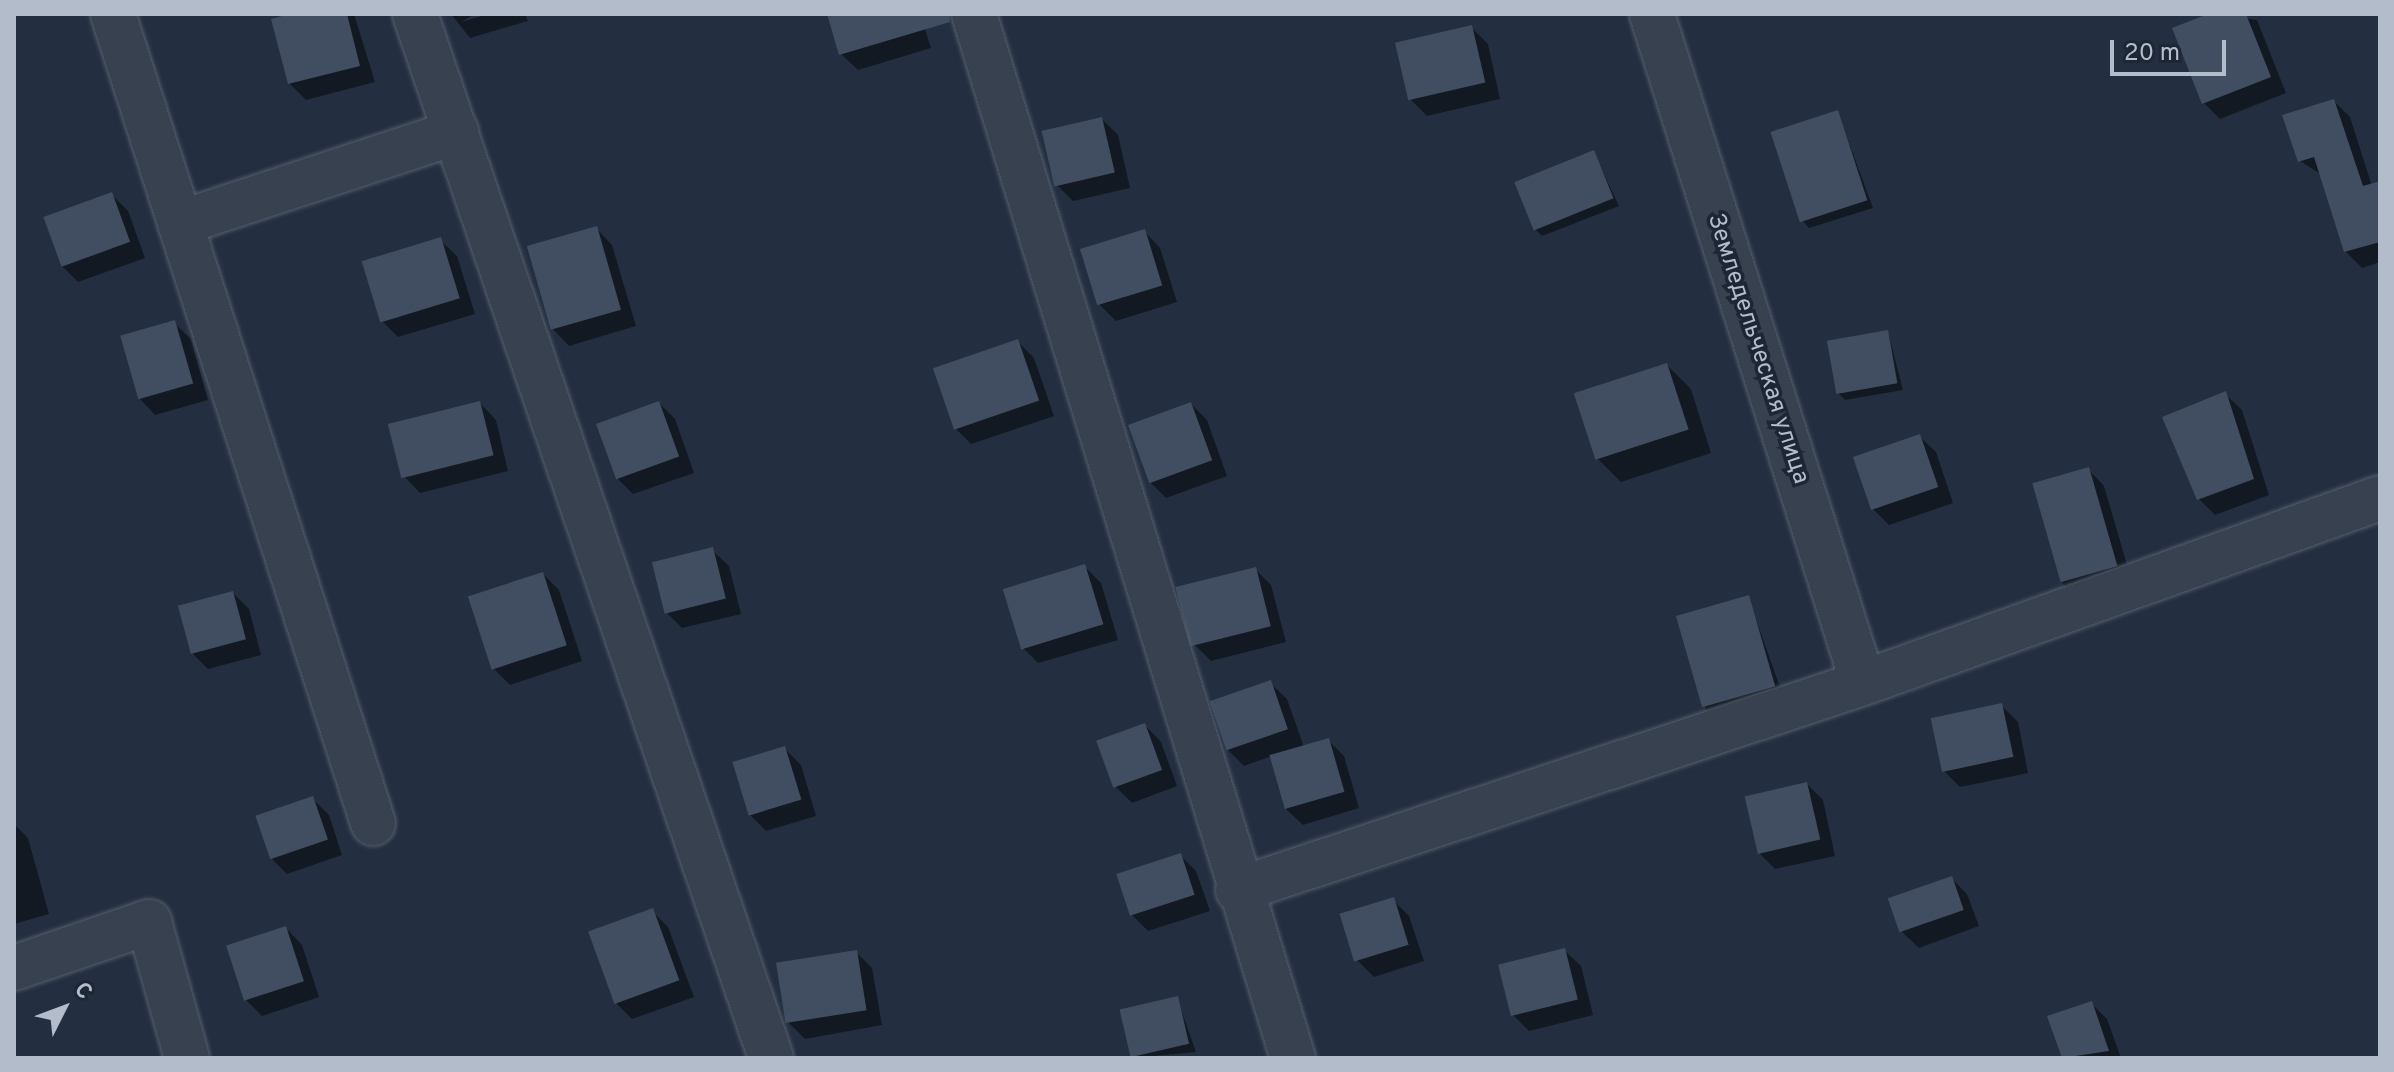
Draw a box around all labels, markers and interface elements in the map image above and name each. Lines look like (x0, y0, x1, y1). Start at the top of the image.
scale bar (2114, 24, 2230, 74)
text: 20 m (2124, 39, 2180, 69)
street label: Земледельческая улица (1700, 210, 1814, 488)
north arrow (24, 968, 104, 1048)
text: С (67, 977, 97, 1006)

